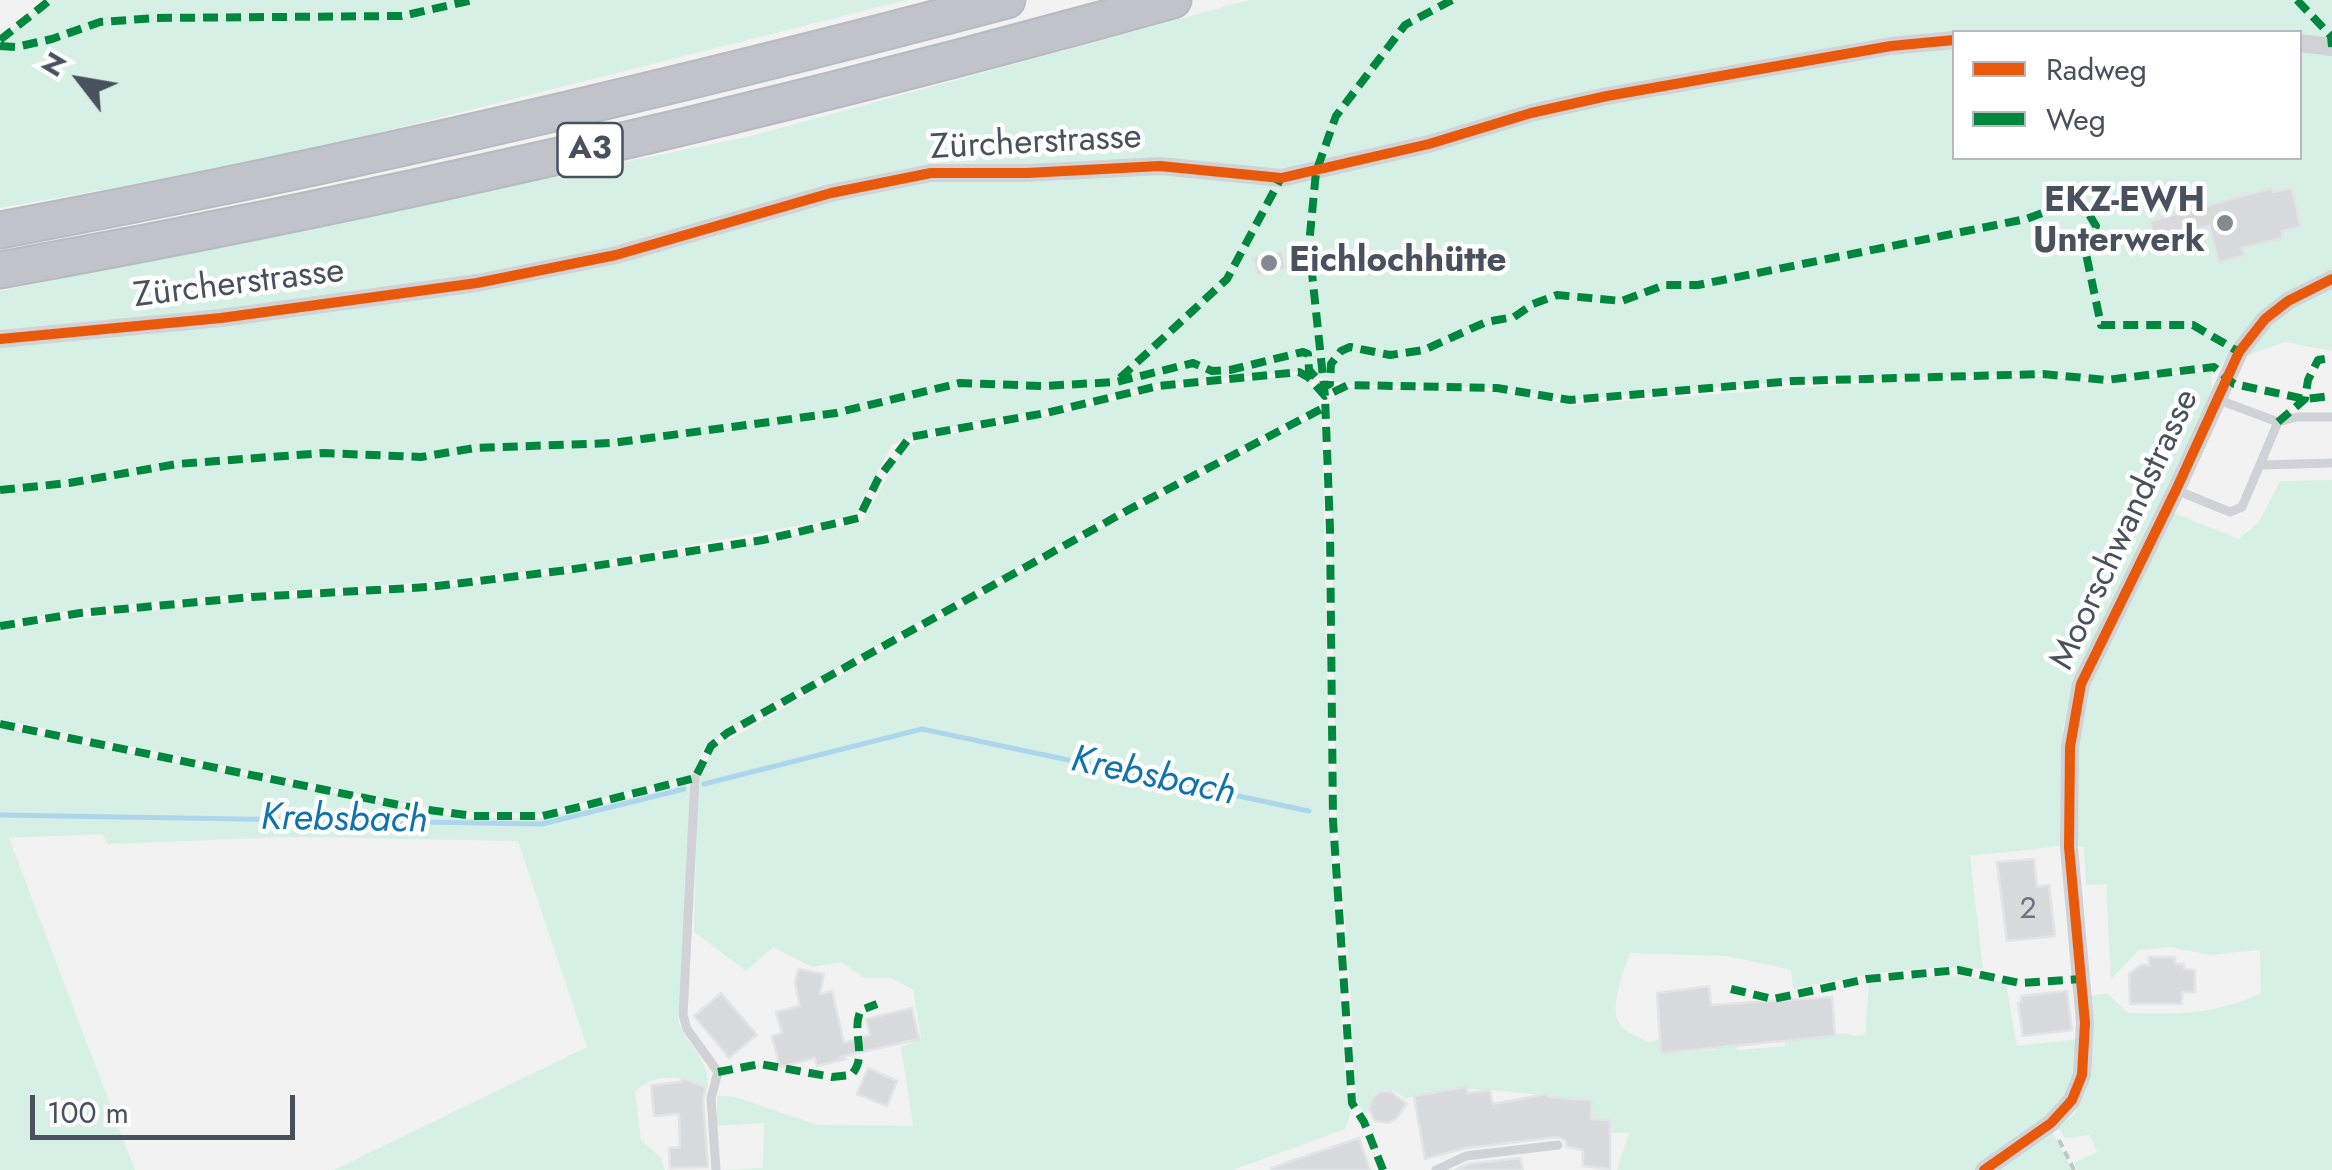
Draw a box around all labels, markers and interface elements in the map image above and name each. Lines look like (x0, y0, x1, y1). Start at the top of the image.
north arrow (30, 30, 130, 130)
legend (1952, 30, 2302, 160)
text: N (31, 44, 77, 84)
text: Radweg (2046, 48, 2147, 91)
text: Weg (2046, 98, 2106, 141)
street label: Zürcherstrasse (929, 117, 1143, 171)
road number: A3 (558, 123, 622, 177)
place label: EKZ-EWH Unterwerk (2033, 182, 2205, 264)
marker: EKZ-EWH Unterwerk (2214, 212, 2236, 234)
place label: Eichlochhütte (1289, 242, 1507, 284)
street label: Zürcherstrasse (131, 251, 347, 319)
marker: Eichlochhütte (1258, 252, 1280, 274)
street label: Moorschwandstrasse (2043, 383, 2209, 677)
water label: Krebsbach (1067, 738, 1239, 818)
water label: Krebsbach (260, 797, 428, 845)
house number: 2 (2019, 893, 2037, 929)
scale bar (35, 1075, 300, 1137)
text: 100 m (47, 1091, 129, 1134)

